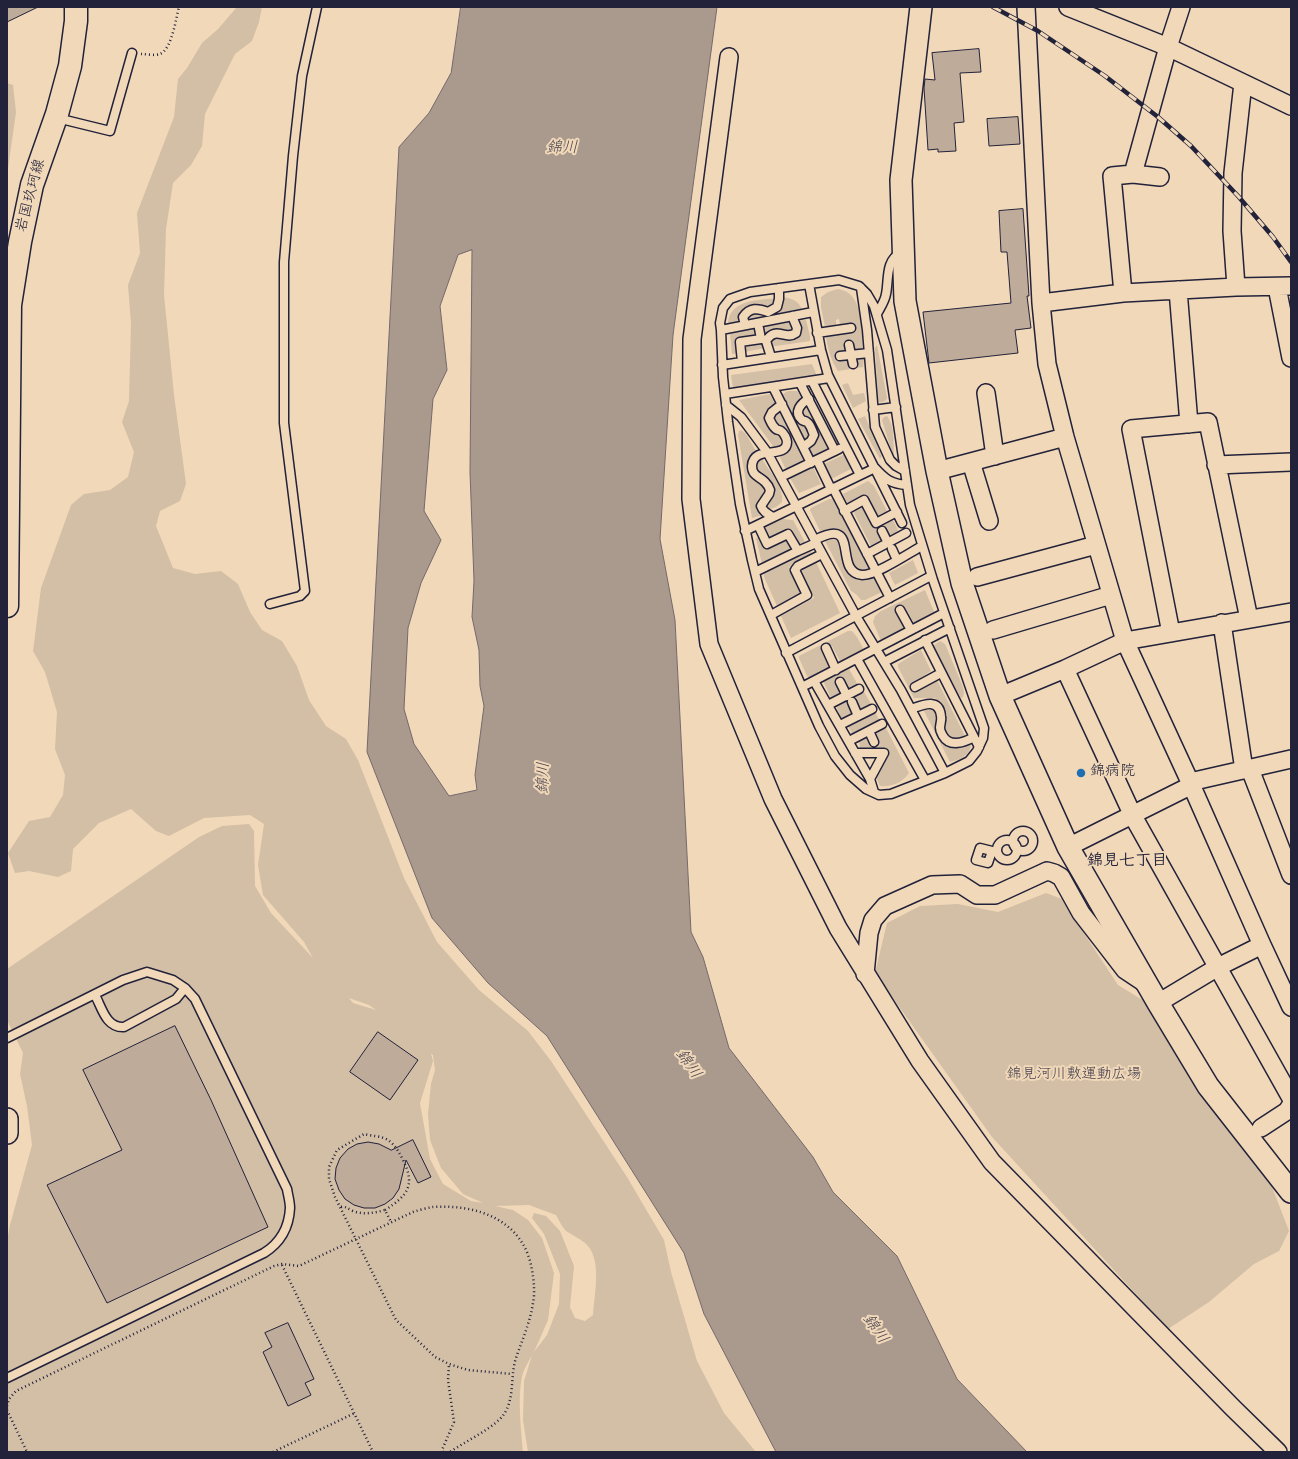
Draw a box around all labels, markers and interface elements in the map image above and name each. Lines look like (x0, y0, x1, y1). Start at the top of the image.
water label: 錦川 (546, 140, 578, 160)
street label: 岩国玖珂線 (14, 157, 50, 235)
water label: 錦川 (535, 762, 555, 794)
place label: 錦病院 (1090, 764, 1135, 782)
marker: 錦病院 (1075, 767, 1087, 779)
district label: 錦見七丁目 (1087, 853, 1167, 873)
water label: 錦川 (670, 1046, 704, 1084)
park label: 錦見河川敷運動広場 (1007, 1067, 1141, 1085)
water label: 錦川 (857, 1311, 891, 1349)

